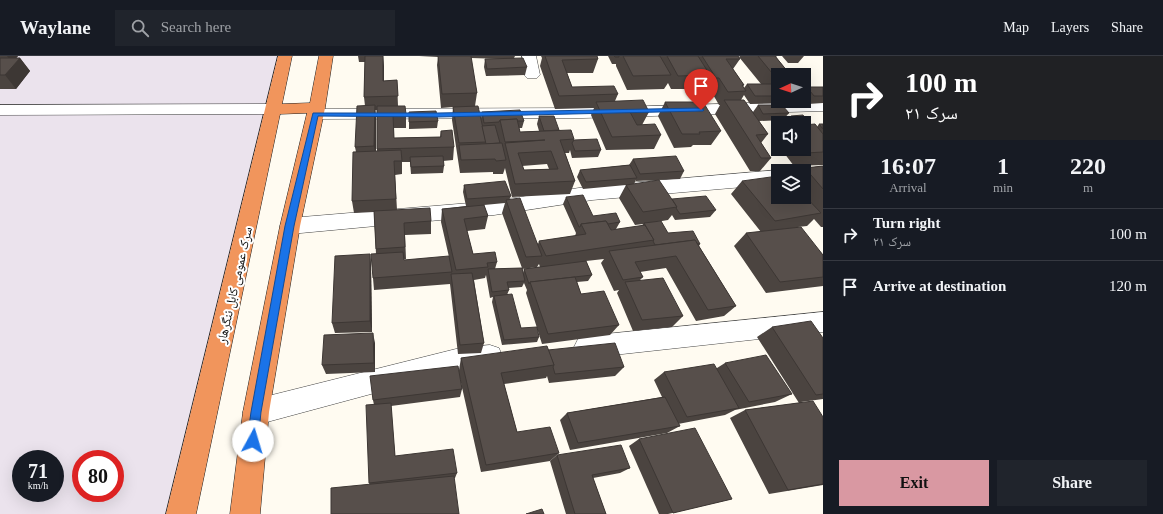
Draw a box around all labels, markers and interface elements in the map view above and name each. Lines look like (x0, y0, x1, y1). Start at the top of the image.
search box (115, 10, 395, 46)
text: Waylane (20, 17, 91, 38)
icon: search (129, 17, 151, 39)
text: Search here (161, 19, 231, 35)
text: Map (1003, 20, 1029, 35)
text: Layers (1051, 20, 1089, 35)
text: Share (1111, 20, 1143, 35)
text: 100 m (905, 67, 977, 98)
north arrow (771, 68, 811, 108)
map controls (771, 68, 811, 204)
pin (684, 69, 718, 110)
icon: right (839, 72, 891, 124)
icon: arrive (690, 75, 712, 97)
text: سرک ۲۱ (905, 103, 958, 123)
button: sound (771, 116, 811, 156)
text: 16:07 (880, 153, 936, 179)
text: 1 (997, 153, 1009, 179)
text: 220 (1070, 153, 1106, 179)
button: layers (771, 164, 811, 204)
text: Arrival (889, 180, 927, 195)
text: min (993, 180, 1013, 195)
text: m (1083, 180, 1093, 195)
text: Turn right (873, 215, 940, 231)
icon: right (839, 224, 861, 246)
street label: سرک عمومی کابل ننگرهار (214, 225, 256, 346)
text: 100 m (1109, 226, 1147, 242)
text: سرک ۲۱ (873, 234, 911, 249)
icon: arrive (839, 276, 861, 298)
text: Arrive at destination (873, 278, 1006, 294)
text: 120 m (1109, 278, 1147, 294)
position arrow (232, 420, 274, 462)
speed limit sign: 80 (72, 450, 124, 502)
text: 71 (28, 460, 48, 482)
button: Exit (839, 460, 989, 506)
button: Share (997, 460, 1147, 506)
text: km/h (28, 480, 48, 491)

